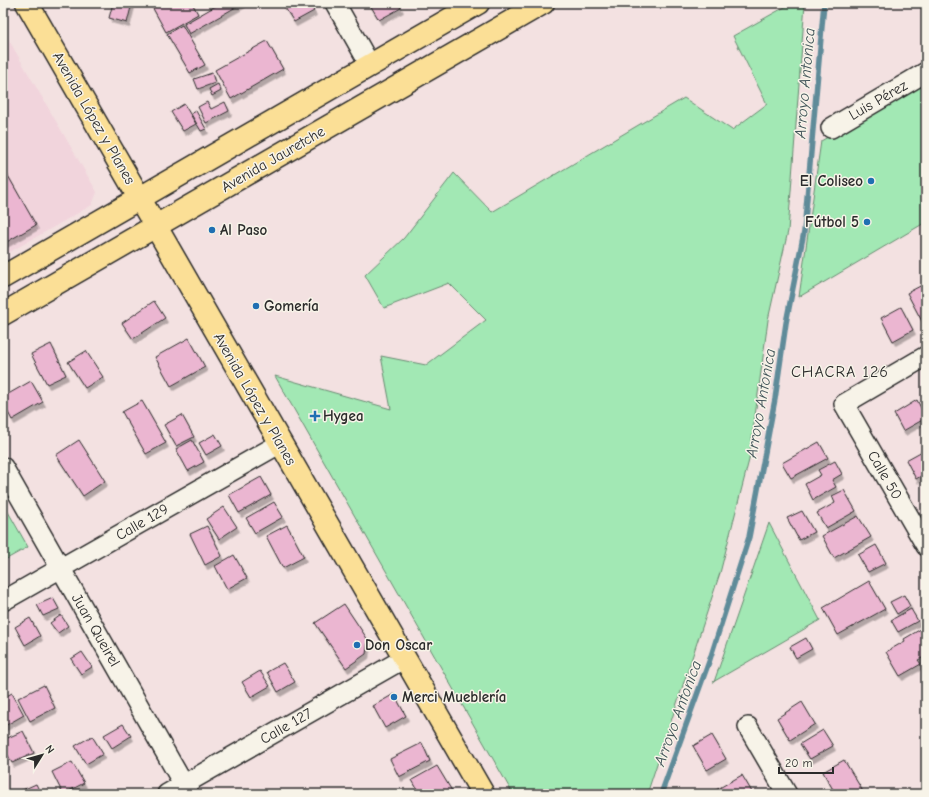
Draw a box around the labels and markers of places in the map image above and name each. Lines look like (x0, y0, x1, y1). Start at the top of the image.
place label: El Coliseo (800, 172, 863, 190)
marker: El Coliseo (866, 176, 876, 186)
place label: Fútbol 5 (805, 213, 859, 231)
marker: Fútbol 5 (862, 217, 872, 227)
place label: Al Paso (220, 221, 267, 239)
marker: Al Paso (207, 225, 217, 235)
place label: Gomería (264, 297, 319, 315)
marker: Gomería (251, 301, 261, 311)
place label: Hygea (323, 407, 364, 425)
marker: Hygea (310, 411, 320, 421)
place label: Don Oscar (365, 636, 432, 654)
marker: Don Oscar (352, 640, 362, 650)
place label: Merci Mueblería (402, 688, 506, 706)
marker: Merci Mueblería (389, 692, 399, 702)

